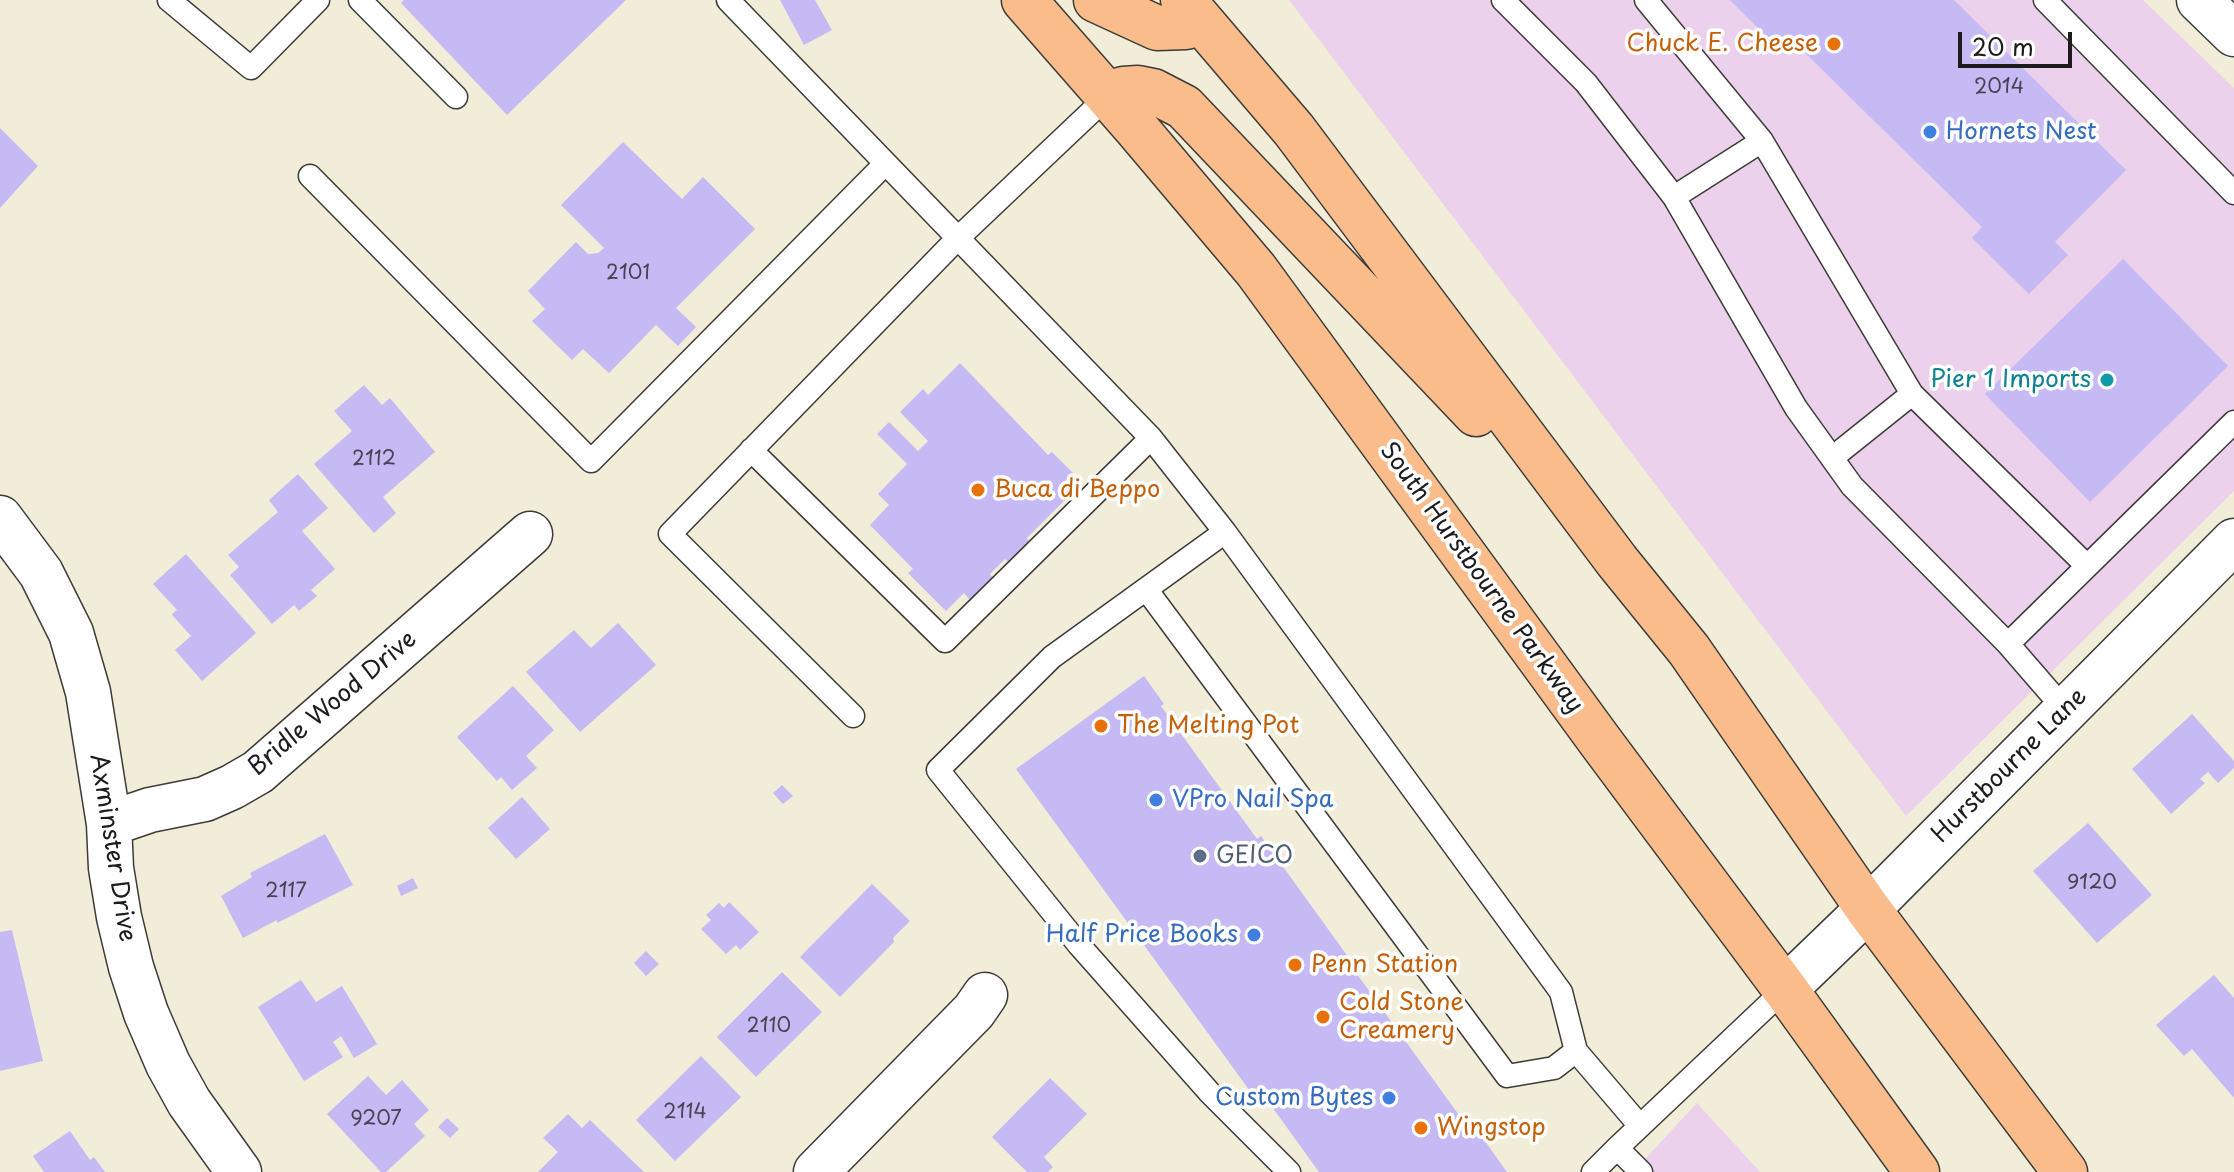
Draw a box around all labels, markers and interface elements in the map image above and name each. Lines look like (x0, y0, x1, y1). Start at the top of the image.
scale bar (1962, 16, 2076, 66)
text: 20 m (1972, 28, 2034, 64)
place label: Chuck E. Cheese (1627, 30, 1818, 58)
marker: Chuck E. Cheese (1825, 35, 1843, 53)
house number: 2014 (1974, 75, 2024, 99)
place label: Hornets Nest (1946, 118, 2097, 146)
marker: Hornets Nest (1921, 123, 1939, 141)
house number: 2101 (606, 261, 650, 285)
place label: Pier 1 Imports (1930, 366, 2091, 394)
marker: Pier 1 Imports (2098, 371, 2116, 389)
street label: South Hurstbourne Parkway (1373, 437, 1589, 719)
house number: 2112 (352, 447, 396, 471)
place label: Buca di Beppo (994, 476, 1160, 504)
marker: Buca di Beppo (969, 481, 987, 499)
street label: Bridle Wood Drive (243, 625, 423, 783)
street label: Hurstbourne Lane (1927, 683, 2093, 849)
place label: The Melting Pot (1117, 712, 1299, 740)
marker: The Melting Pot (1092, 717, 1110, 735)
street label: Axminster Drive (83, 752, 141, 944)
place label: VPro Nail Spa (1172, 786, 1333, 814)
marker: VPro Nail Spa (1147, 791, 1165, 809)
place label: GEICO (1216, 842, 1293, 870)
marker: GEICO (1191, 847, 1209, 865)
house number: 9120 (2067, 871, 2117, 895)
house number: 2117 (265, 879, 307, 903)
place label: Half Price Books (1046, 921, 1238, 949)
marker: Half Price Books (1245, 926, 1263, 944)
place label: Penn Station (1311, 951, 1458, 979)
marker: Penn Station (1286, 956, 1304, 974)
place label: Cold Stone Creamery (1339, 989, 1464, 1045)
marker: Cold Stone Creamery (1314, 1008, 1332, 1026)
house number: 2110 (747, 1014, 791, 1038)
place label: Custom Bytes (1215, 1084, 1373, 1112)
marker: Custom Bytes (1380, 1089, 1398, 1107)
house number: 2114 (663, 1100, 707, 1124)
house number: 9207 (350, 1107, 402, 1131)
place label: Wingstop (1437, 1114, 1546, 1142)
marker: Wingstop (1412, 1119, 1430, 1137)

